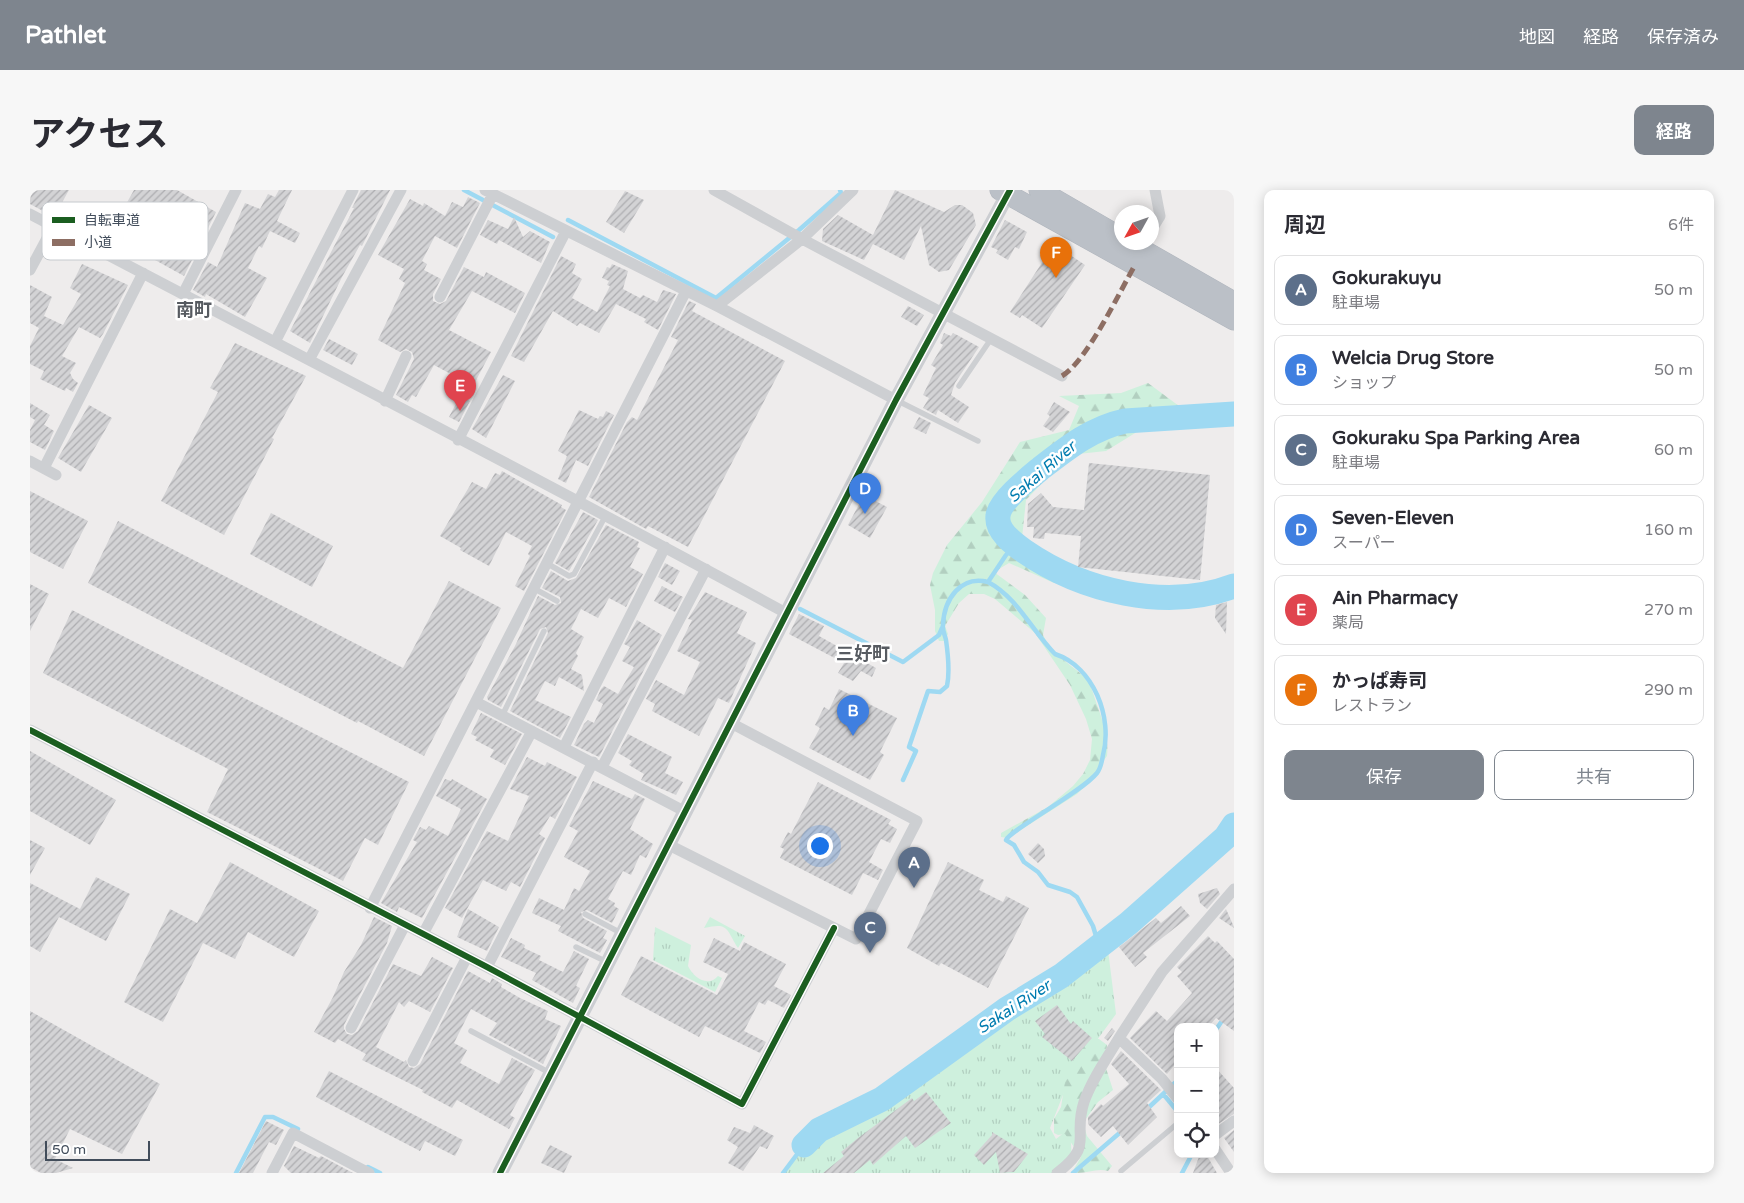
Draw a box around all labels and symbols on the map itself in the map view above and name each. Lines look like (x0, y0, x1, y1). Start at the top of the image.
legend (42, 202, 208, 260)
north arrow (1114, 205, 1159, 250)
text: 自転車道 (84, 212, 140, 229)
text: 小道 (84, 234, 112, 251)
pin: F (1040, 237, 1072, 278)
district label: 南町 (176, 299, 212, 321)
pin: E (444, 370, 476, 411)
water label: Sakai River (1004, 436, 1081, 507)
pin: D (849, 473, 881, 514)
district label: 三好町 (836, 643, 890, 665)
pin: B (837, 695, 869, 736)
your location (807, 833, 833, 859)
pin: A (898, 847, 930, 888)
pin: C (854, 912, 886, 953)
water label: Sakai River (974, 975, 1056, 1038)
scale bar (45, 1138, 150, 1161)

